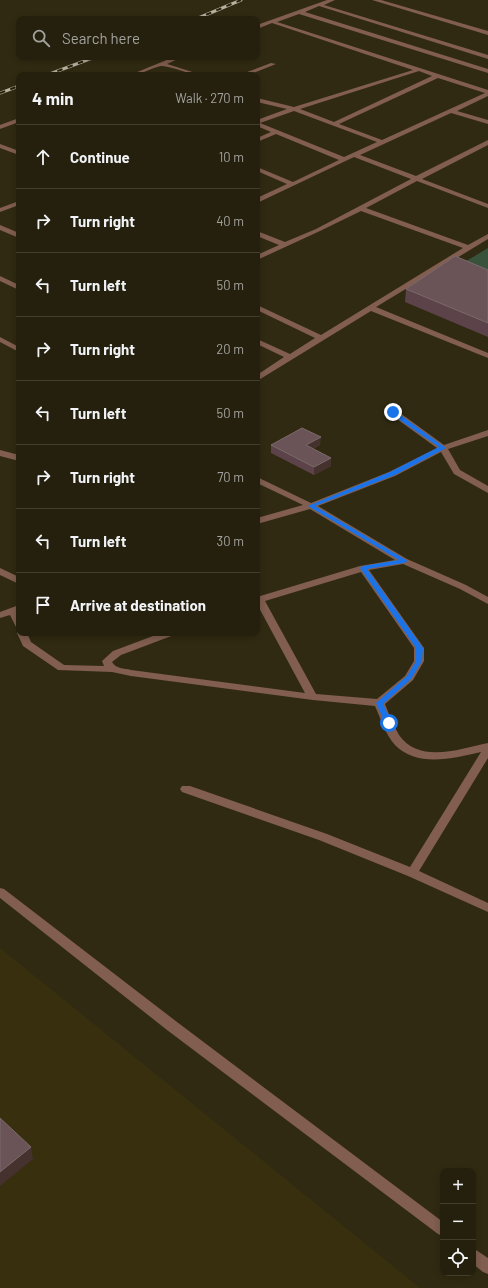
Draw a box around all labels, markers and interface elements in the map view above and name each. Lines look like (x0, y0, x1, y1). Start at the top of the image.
search box (16, 16, 260, 60)
icon: search (30, 27, 52, 49)
text: Search here (62, 29, 140, 47)
text: 4 min (32, 88, 74, 108)
text: Walk · 270 m (175, 90, 244, 106)
icon: ahead (32, 146, 54, 168)
text: Continue (70, 148, 130, 166)
text: 10 m (219, 149, 244, 165)
icon: right (32, 210, 54, 232)
text: Turn right (70, 212, 135, 230)
text: 40 m (216, 213, 244, 229)
icon: left (32, 274, 54, 296)
text: Turn left (70, 276, 126, 294)
text: 50 m (217, 277, 244, 293)
icon: right (32, 338, 54, 360)
text: Turn right (70, 340, 135, 358)
text: 20 m (216, 341, 244, 357)
icon: left (32, 402, 54, 424)
route end (384, 403, 402, 421)
text: Turn left (70, 404, 126, 422)
text: 50 m (217, 405, 244, 421)
icon: right (32, 466, 54, 488)
text: Turn right (70, 468, 135, 486)
text: 70 m (217, 469, 244, 485)
icon: left (32, 530, 54, 552)
text: Turn left (70, 532, 126, 550)
text: 30 m (217, 533, 244, 549)
icon: arrive (32, 594, 54, 616)
text: Arrive at destination (70, 596, 206, 614)
route start (380, 714, 398, 732)
map controls (440, 1168, 476, 1276)
button: + (440, 1168, 476, 1204)
button: − (440, 1204, 476, 1240)
button: locate (440, 1240, 476, 1276)

